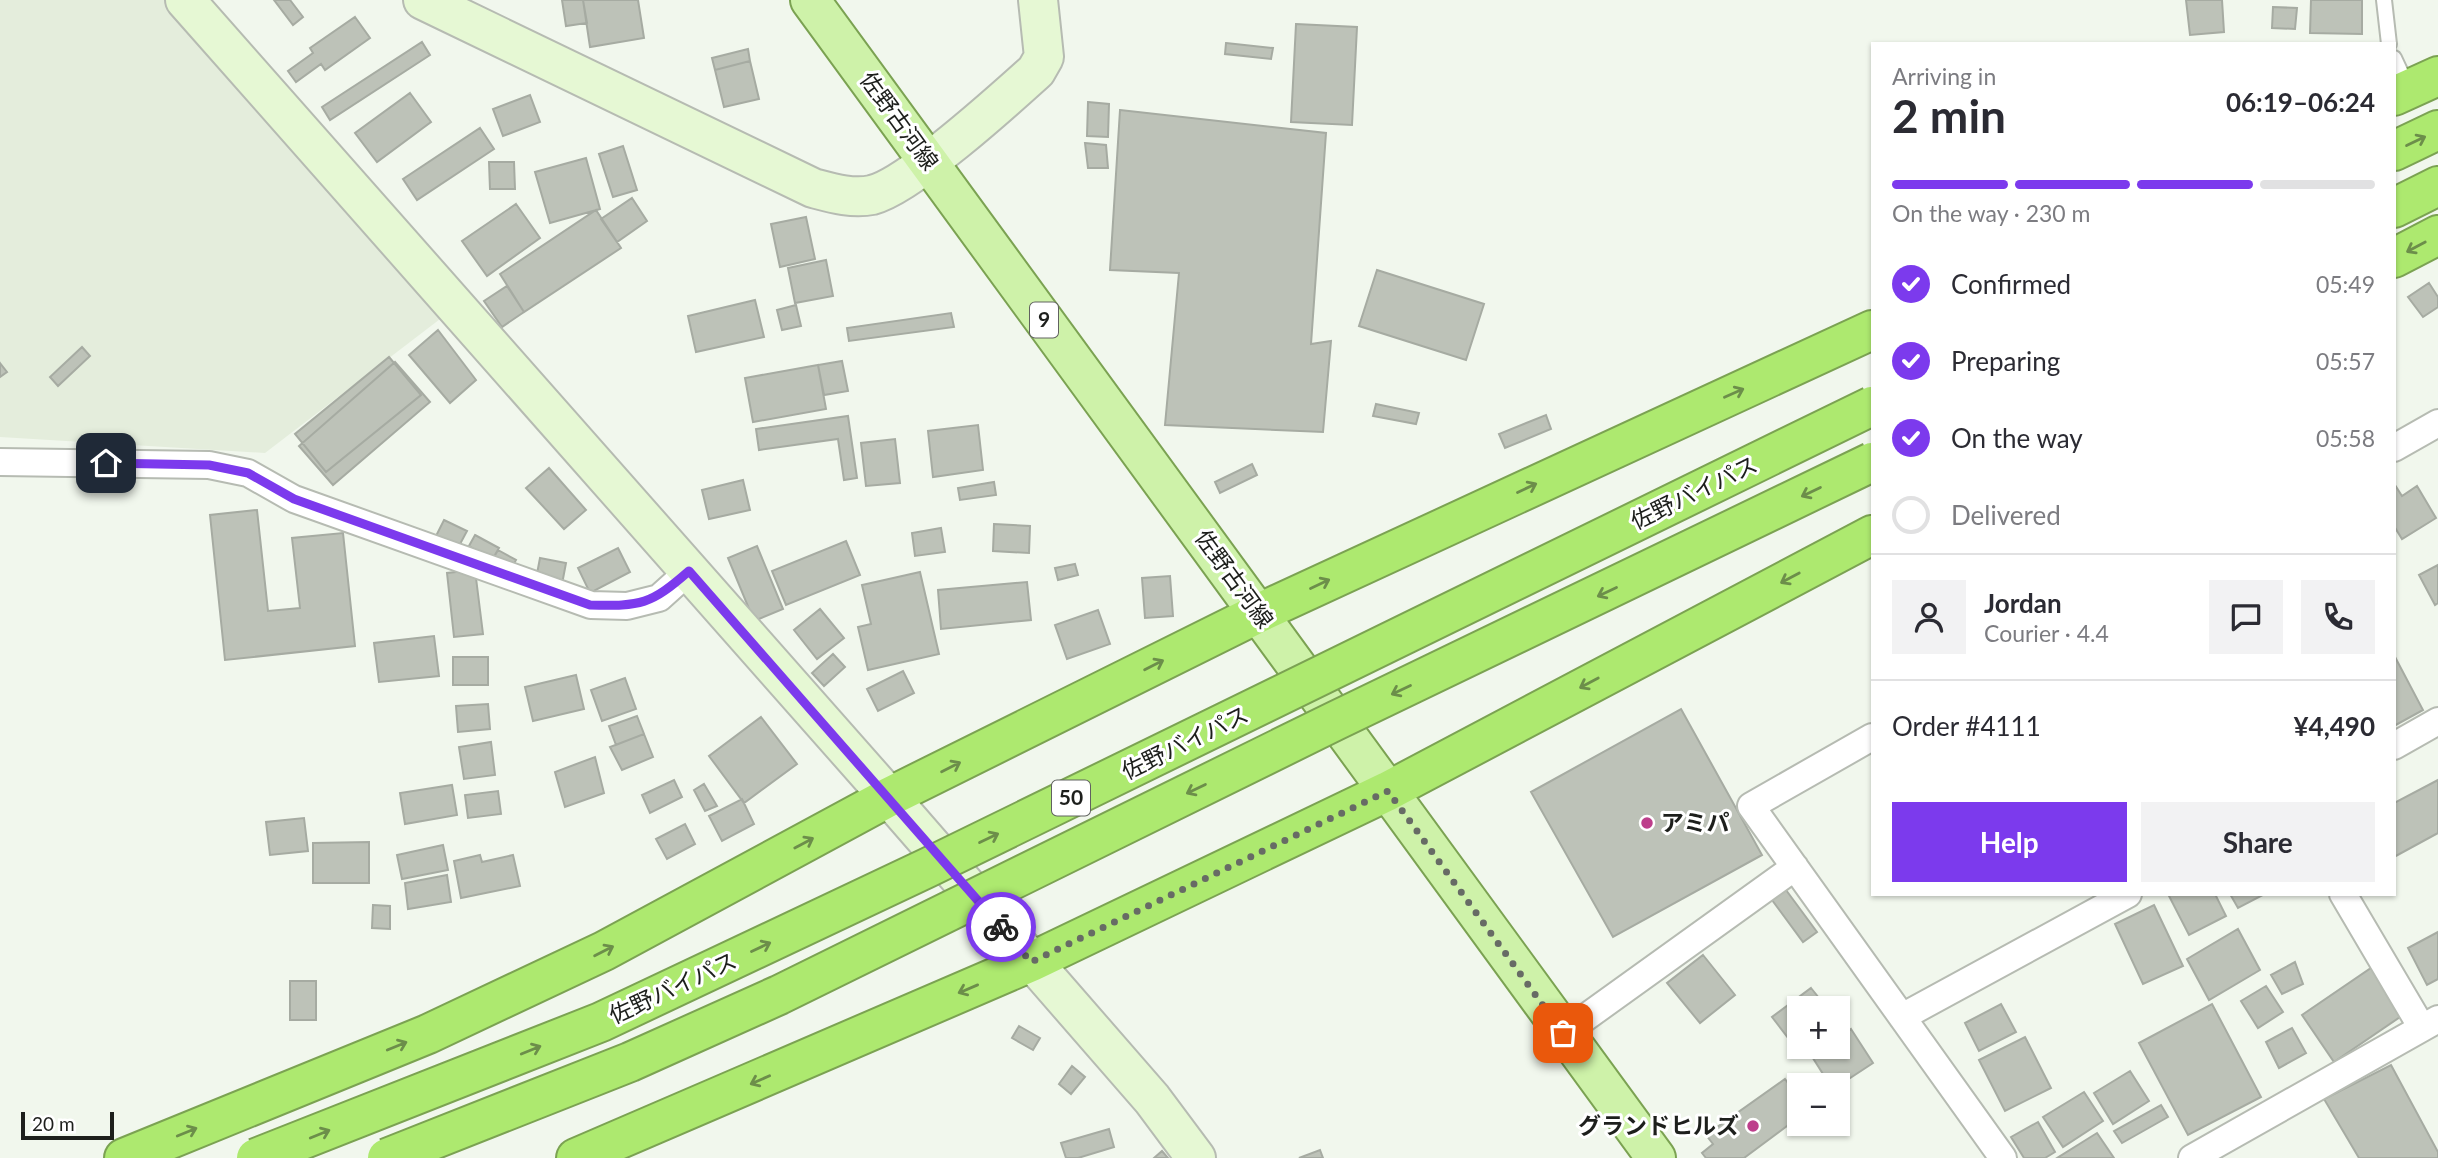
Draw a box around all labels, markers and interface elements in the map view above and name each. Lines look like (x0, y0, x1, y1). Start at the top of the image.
text: Arriving in (1892, 62, 1996, 90)
street label: 佐野古河線 (855, 66, 945, 175)
text: 06:19–06:24 (2226, 86, 2375, 118)
text: 2 min (1892, 88, 2006, 143)
one-way arrow (2405, 133, 2426, 147)
text: On the way · 230 m (1892, 199, 2091, 227)
one-way arrow (2406, 241, 2427, 254)
icon: check (1892, 265, 1930, 303)
text: Confirmed (1951, 268, 2071, 300)
text: 05:49 (2316, 270, 2375, 298)
road number: 9 (1030, 302, 1058, 338)
icon: check (1892, 342, 1930, 380)
text: Preparing (1951, 345, 2060, 377)
text: 05:57 (2316, 347, 2375, 375)
one-way arrow (1723, 386, 1744, 399)
icon: check (1892, 419, 1930, 457)
text: On the way (1951, 422, 2083, 454)
text: 05:58 (2316, 424, 2375, 452)
pin (76, 433, 136, 493)
icon: home (87, 444, 125, 482)
street label: 佐野バイパス (1626, 449, 1762, 535)
one-way arrow (1516, 481, 1537, 494)
one-way arrow (1801, 486, 1822, 500)
text: Delivered (1951, 499, 2061, 531)
street label: 佐野古河線 (1190, 524, 1280, 633)
one-way arrow (1781, 571, 1801, 585)
one-way arrow (1310, 576, 1331, 589)
button: person (1892, 580, 1966, 654)
button: chat (2209, 580, 2283, 654)
button: phone (2301, 580, 2375, 654)
one-way arrow (1597, 586, 1618, 599)
text: Jordan (1984, 587, 2062, 619)
text: Courier · 4.4 (1984, 619, 2109, 647)
one-way arrow (1143, 658, 1164, 672)
one-way arrow (1579, 677, 1600, 691)
one-way arrow (1391, 683, 1412, 697)
street label: 佐野バイパス (1117, 699, 1253, 785)
text: Order #4111 (1892, 710, 2041, 742)
text: ¥4,490 (2294, 710, 2375, 742)
one-way arrow (940, 759, 960, 773)
road number: 50 (1052, 780, 1090, 816)
one-way arrow (1186, 782, 1207, 796)
button: Help (1892, 802, 2127, 882)
button: Share (2141, 802, 2375, 882)
place label: アミパ (1661, 808, 1730, 836)
marker: アミパ (1639, 815, 1655, 831)
one-way arrow (978, 831, 999, 845)
one-way arrow (794, 836, 814, 850)
courier (966, 892, 1036, 962)
icon: bike (982, 908, 1020, 946)
one-way arrow (750, 939, 771, 953)
one-way arrow (593, 943, 614, 957)
street label: 佐野バイパス (604, 945, 741, 1029)
one-way arrow (958, 984, 980, 997)
map controls (1787, 996, 1850, 1136)
button: + (1787, 996, 1850, 1059)
pin (1533, 1003, 1593, 1063)
icon: bag (1544, 1014, 1582, 1052)
one-way arrow (386, 1039, 408, 1052)
one-way arrow (520, 1042, 542, 1055)
button: − (1787, 1073, 1850, 1136)
one-way arrow (749, 1074, 771, 1087)
scale bar (21, 1109, 114, 1141)
place label: グランドヒルズ (1578, 1111, 1739, 1139)
text: 20 m (32, 1112, 75, 1135)
marker: グランドヒルズ (1745, 1118, 1761, 1134)
one-way arrow (176, 1125, 197, 1138)
one-way arrow (308, 1126, 330, 1139)

